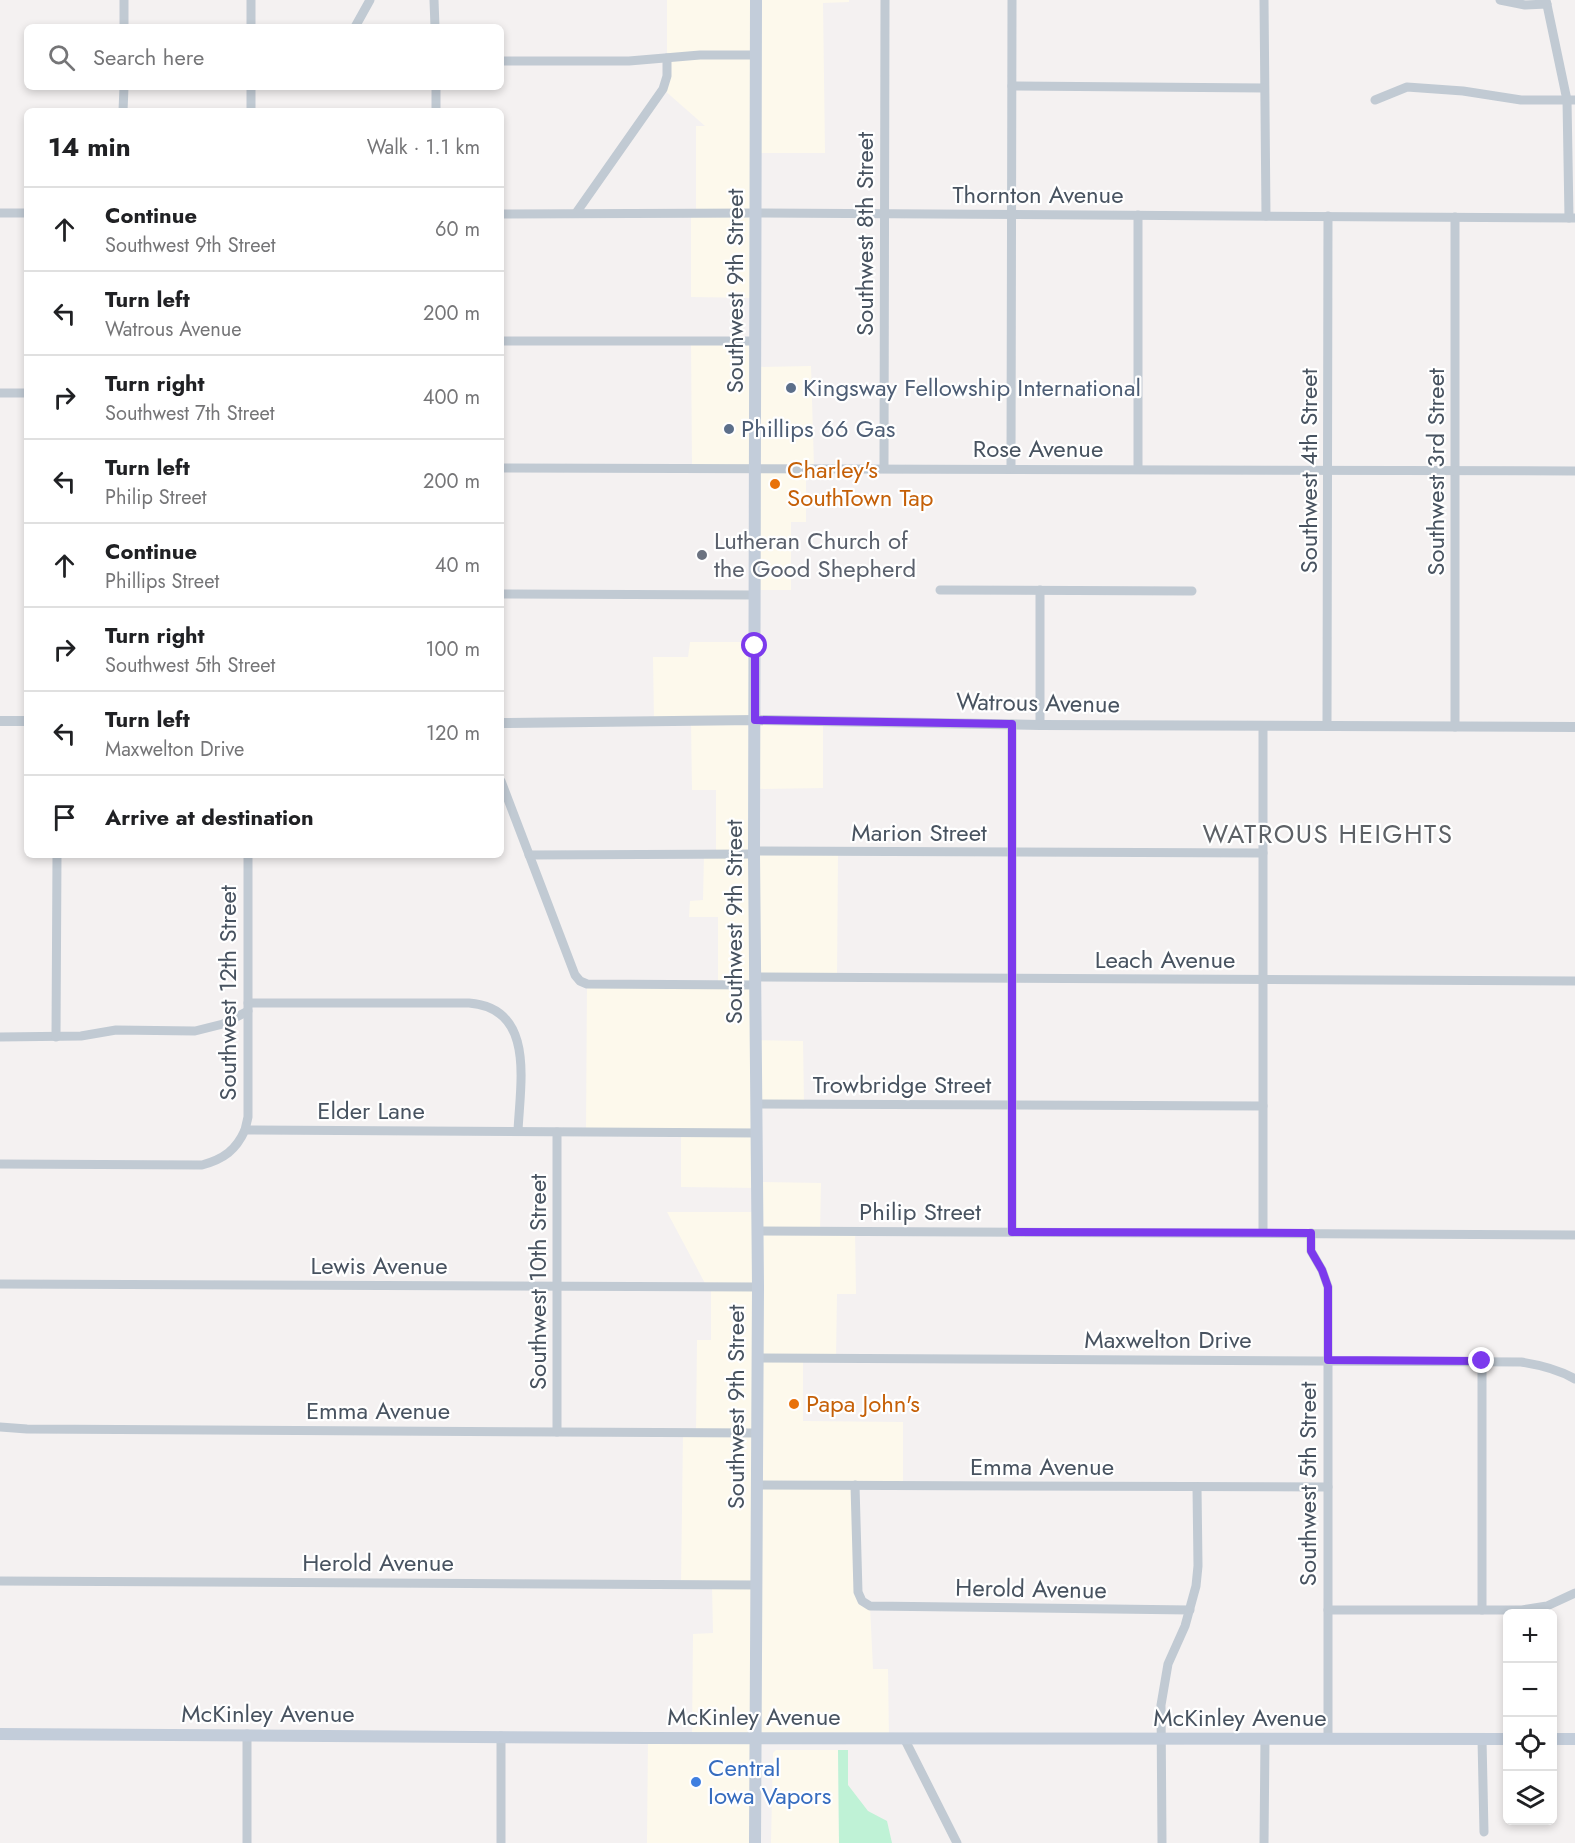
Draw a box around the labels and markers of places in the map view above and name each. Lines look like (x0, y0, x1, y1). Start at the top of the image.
place label: Kingsway Fellowship International (803, 370, 1141, 405)
marker: Kingsway Fellowship International (784, 381, 798, 395)
place label: Phillips 66 Gas (741, 411, 896, 446)
marker: Phillips 66 Gas (722, 422, 736, 436)
place label: Charley's SouthTown Tap (787, 452, 933, 515)
marker: Charley's SouthTown Tap (768, 477, 782, 491)
place label: Lutheran Church of the Good Shepherd (714, 523, 916, 586)
marker: Lutheran Church of the Good Shepherd (695, 548, 709, 562)
place label: Papa John's (806, 1386, 920, 1421)
marker: Papa John's (787, 1397, 801, 1411)
place label: Central Iowa Vapors (708, 1750, 831, 1813)
marker: Central Iowa Vapors (689, 1775, 703, 1789)

